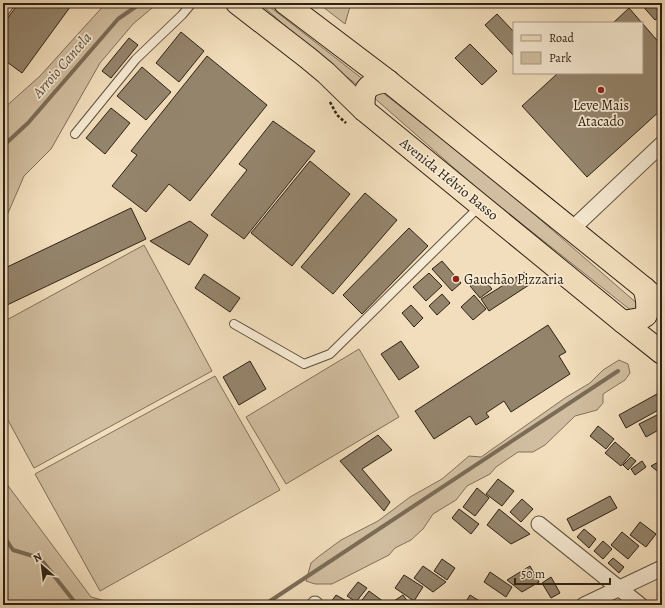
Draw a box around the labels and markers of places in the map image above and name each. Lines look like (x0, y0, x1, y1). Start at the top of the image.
marker: Leve Mais Atacado (596, 85, 606, 95)
place label: Leve Mais Atacado (573, 96, 629, 131)
place label: Gauchão Pizzaria (464, 270, 564, 289)
marker: Gauchão Pizzaria (451, 274, 461, 284)

